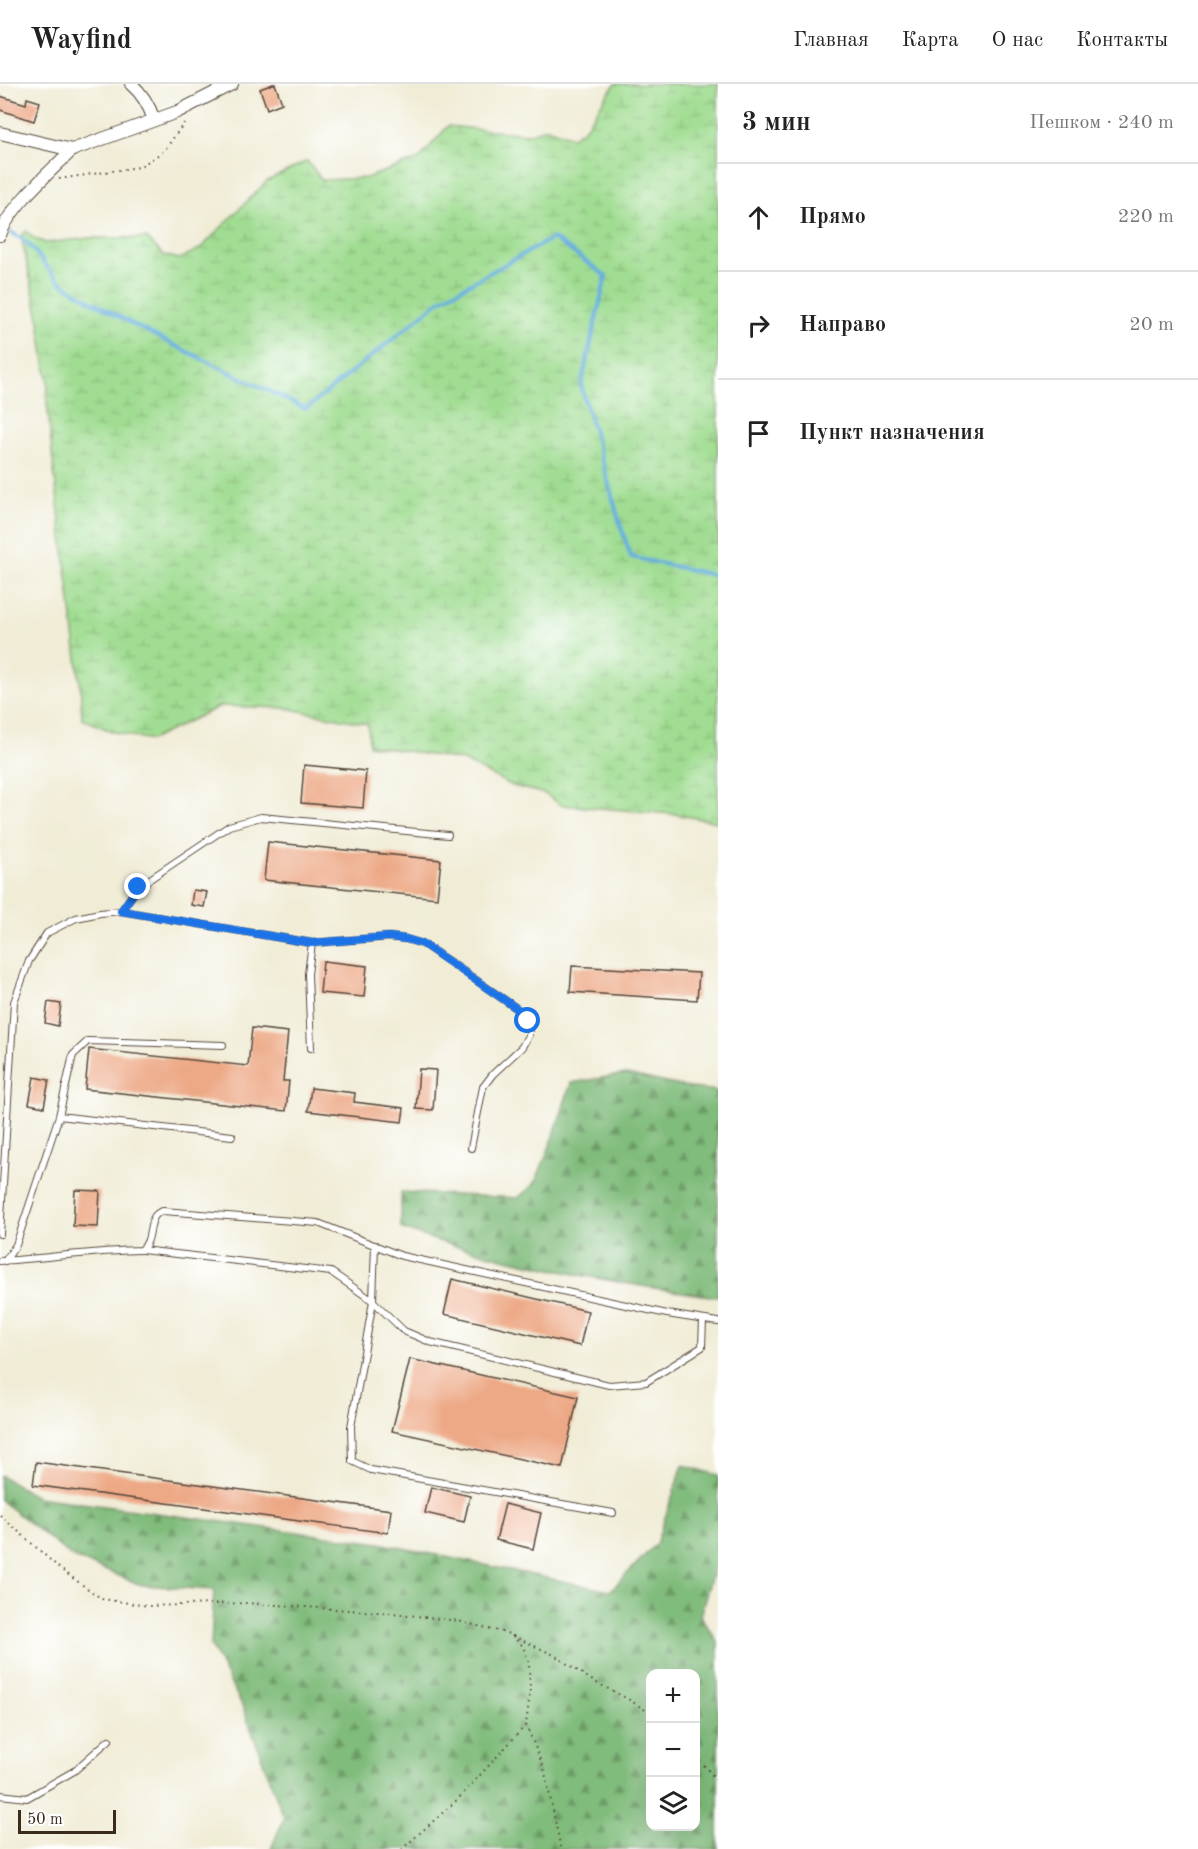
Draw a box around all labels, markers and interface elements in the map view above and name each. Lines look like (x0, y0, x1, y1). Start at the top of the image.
text: Wayfind (30, 27, 132, 55)
text: Главная (793, 30, 869, 51)
text: Карта (902, 30, 959, 51)
text: О нас (992, 30, 1043, 51)
text: Контакты (1076, 30, 1168, 51)
text: 3 мин (742, 110, 811, 136)
text: Пешком · 240 m (1029, 113, 1174, 133)
icon: ahead (742, 201, 775, 234)
text: Прямо (799, 206, 866, 228)
text: 220 m (1118, 207, 1174, 227)
icon: right (742, 309, 775, 342)
text: Направо (799, 314, 886, 336)
text: 20 m (1129, 315, 1174, 335)
icon: arrive (742, 417, 775, 450)
text: Пункт назначения (799, 422, 985, 444)
route end (124, 873, 150, 899)
route start (514, 1007, 540, 1033)
map controls (646, 1669, 700, 1831)
button: + (646, 1669, 700, 1723)
button: − (646, 1723, 700, 1777)
button: layers (646, 1777, 700, 1831)
scale bar (18, 1807, 116, 1834)
text: 50 m (27, 1812, 63, 1828)

